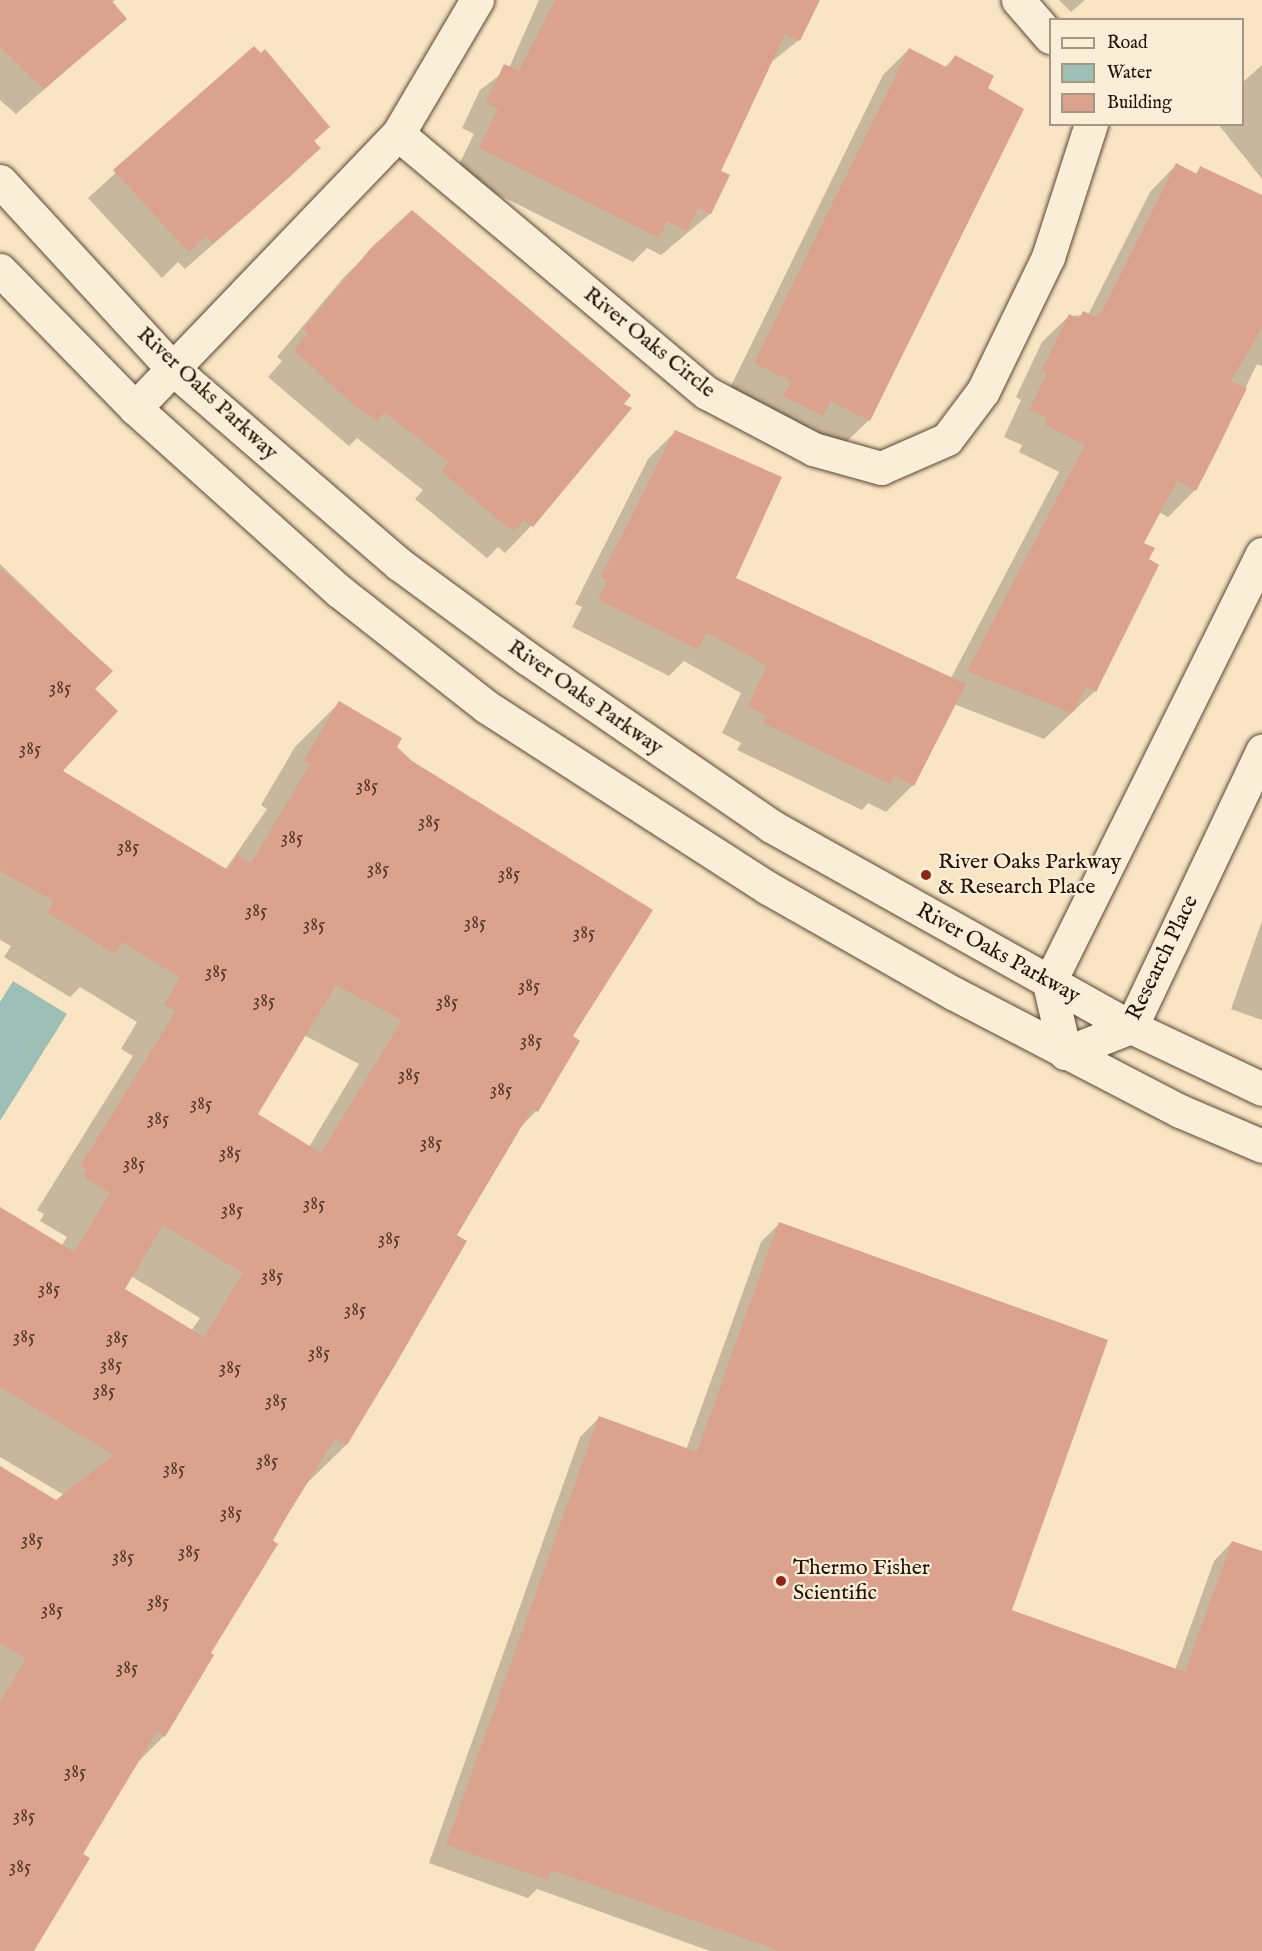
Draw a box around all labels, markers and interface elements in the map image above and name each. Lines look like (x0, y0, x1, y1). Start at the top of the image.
legend (1049, 18, 1244, 126)
text: Road (1107, 32, 1148, 55)
text: Water (1107, 62, 1152, 85)
text: Building (1107, 92, 1172, 115)
street label: River Oaks Circle (578, 282, 720, 404)
street label: River Oaks Parkway (131, 322, 283, 466)
street label: River Oaks Parkway (502, 635, 668, 761)
house number: 385 (49, 675, 71, 699)
house number: 385 (19, 736, 41, 760)
house number: 385 (356, 773, 378, 797)
house number: 385 (418, 809, 440, 833)
house number: 385 (281, 825, 303, 849)
house number: 385 (117, 834, 139, 858)
place label: River Oaks Parkway & Research Place (938, 849, 1121, 900)
house number: 385 (367, 856, 389, 880)
house number: 385 (498, 861, 520, 885)
marker: River Oaks Parkway & Research Place (919, 868, 933, 882)
street label: Research Place (1121, 891, 1205, 1025)
house number: 385 (245, 898, 267, 922)
street label: River Oaks Parkway (911, 898, 1085, 1010)
house number: 385 (464, 910, 486, 934)
house number: 385 (303, 912, 325, 936)
house number: 385 (573, 920, 595, 944)
house number: 385 (205, 959, 227, 983)
house number: 385 (518, 973, 540, 997)
house number: 385 (253, 988, 275, 1012)
house number: 385 (436, 989, 458, 1013)
house number: 385 (520, 1028, 542, 1052)
house number: 385 (398, 1062, 420, 1086)
house number: 385 (490, 1077, 512, 1101)
house number: 385 (190, 1091, 212, 1115)
house number: 385 (147, 1106, 169, 1130)
house number: 385 (420, 1130, 442, 1154)
house number: 385 (219, 1140, 241, 1164)
house number: 385 (123, 1151, 145, 1175)
house number: 385 (303, 1191, 325, 1215)
house number: 385 (221, 1197, 243, 1221)
house number: 385 (378, 1226, 400, 1250)
house number: 385 (261, 1263, 283, 1287)
house number: 385 (38, 1276, 60, 1300)
house number: 385 (344, 1297, 366, 1321)
house number: 385 (13, 1324, 35, 1348)
house number: 385 (106, 1325, 128, 1349)
house number: 385 (308, 1340, 330, 1364)
house number: 385 (100, 1352, 122, 1376)
house number: 385 (219, 1355, 241, 1379)
house number: 385 (93, 1378, 115, 1402)
house number: 385 (265, 1388, 287, 1412)
house number: 385 (256, 1448, 278, 1472)
house number: 385 (163, 1456, 185, 1480)
house number: 385 (220, 1500, 242, 1524)
house number: 385 (21, 1527, 43, 1551)
house number: 385 (178, 1539, 200, 1563)
house number: 385 (112, 1544, 134, 1568)
place label: Thermo Fisher Scientific (793, 1555, 930, 1606)
marker: Thermo Fisher Scientific (774, 1574, 788, 1588)
house number: 385 (147, 1589, 169, 1613)
house number: 385 (41, 1597, 63, 1621)
house number: 385 (116, 1655, 138, 1679)
house number: 385 (64, 1759, 86, 1783)
house number: 385 (13, 1803, 35, 1827)
house number: 385 (9, 1854, 31, 1878)

